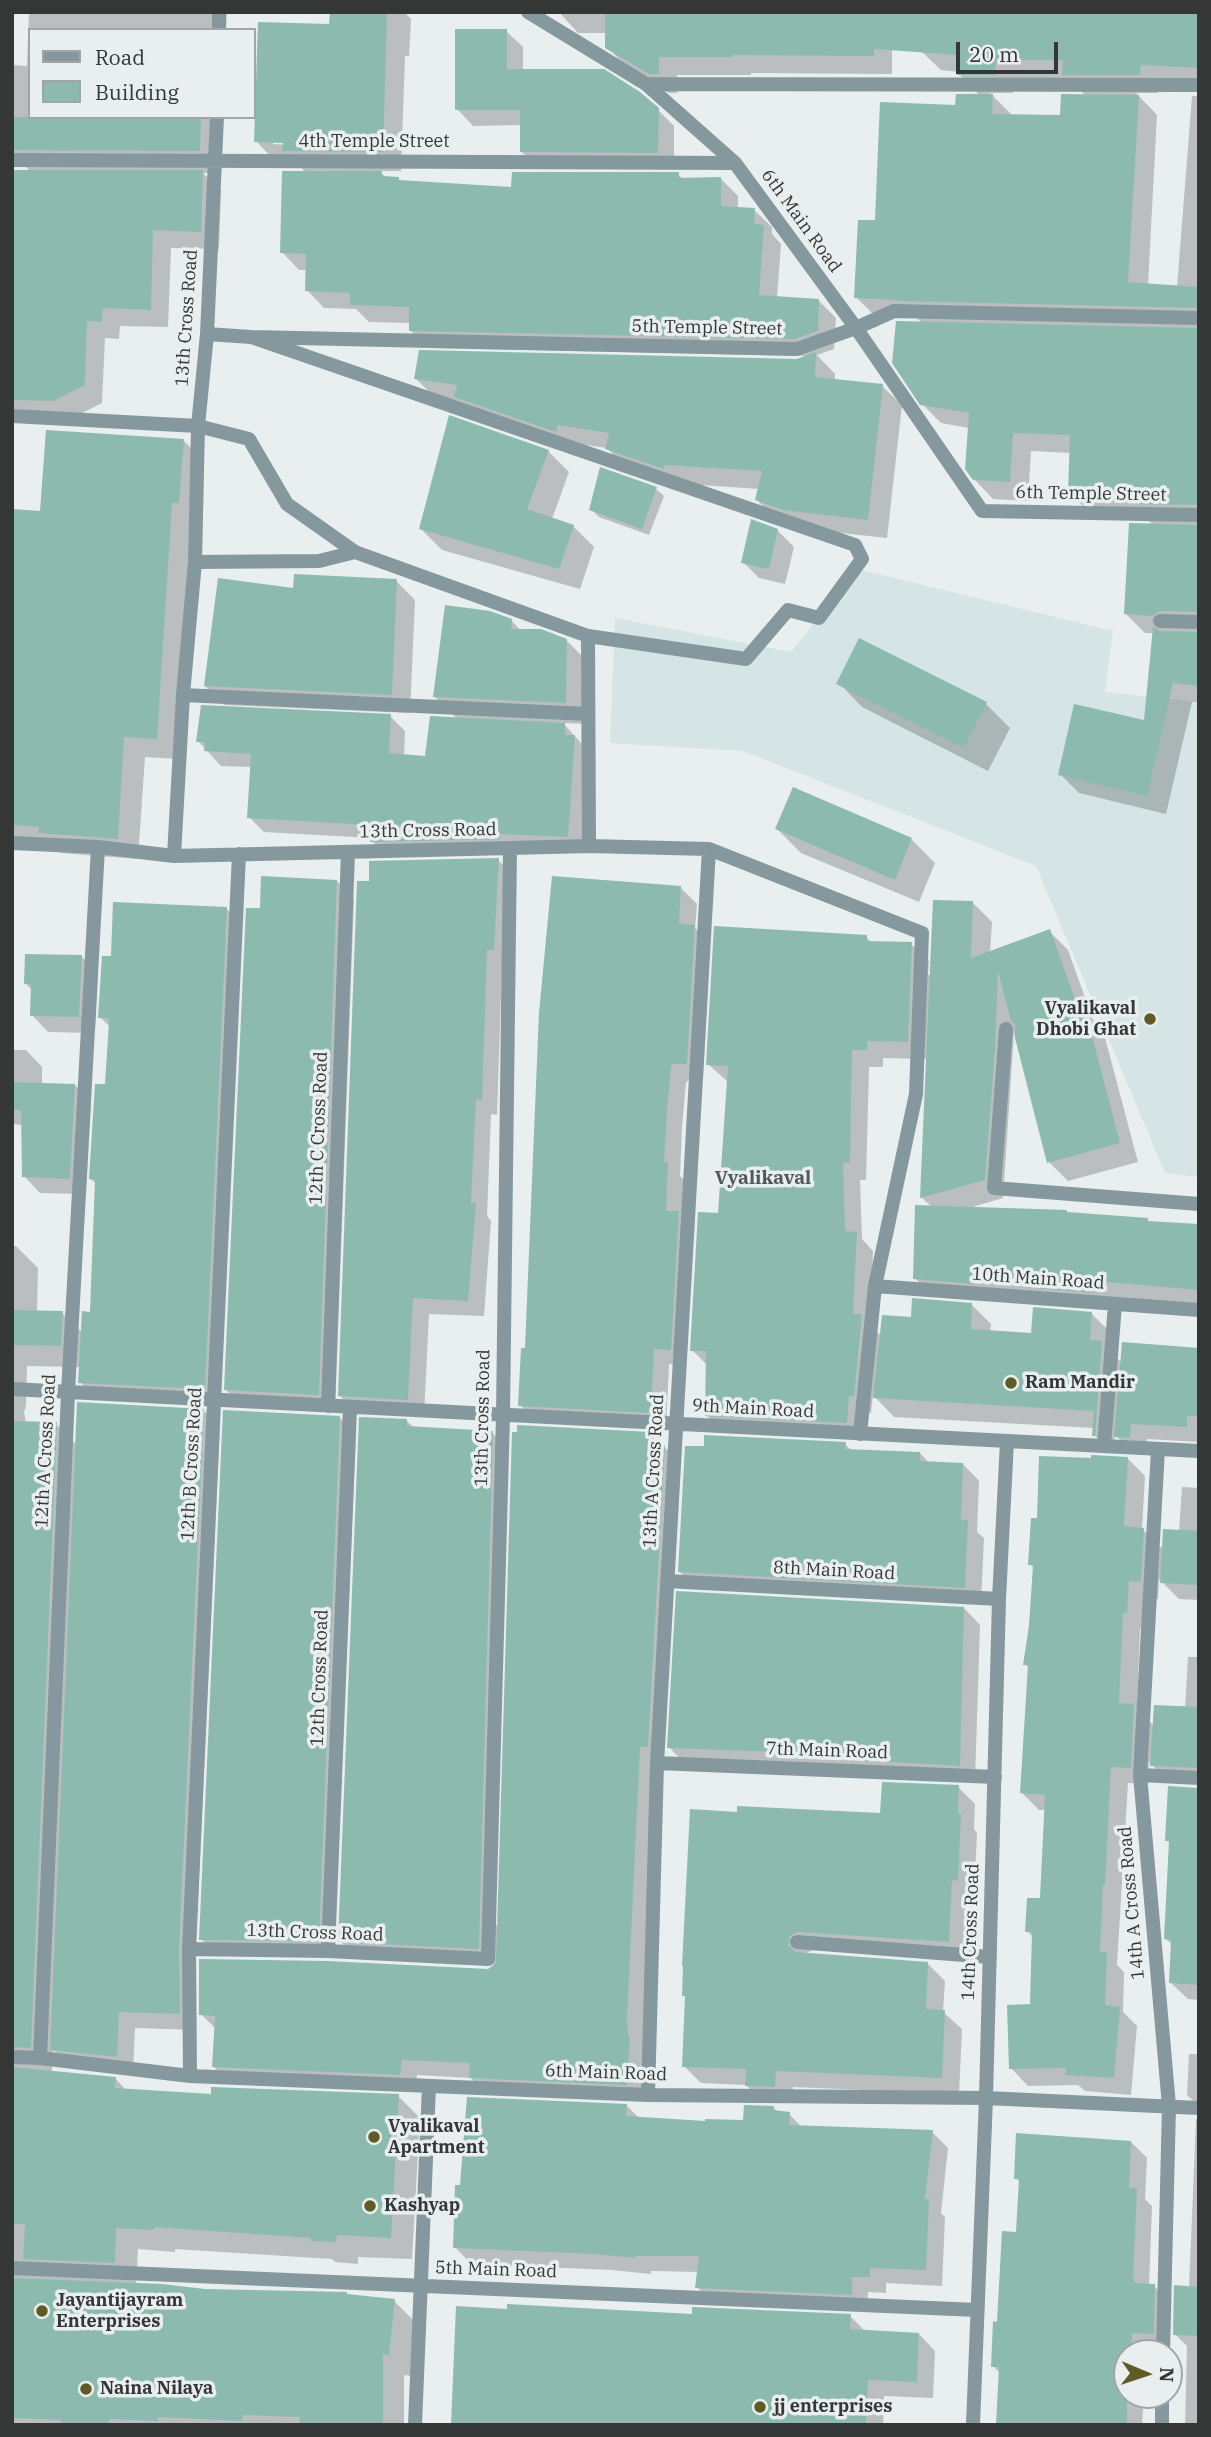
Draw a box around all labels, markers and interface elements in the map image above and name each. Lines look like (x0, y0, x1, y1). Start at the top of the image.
legend (28, 28, 256, 119)
scale bar (959, 28, 1060, 72)
text: 20 m (969, 40, 1019, 68)
text: Road (95, 43, 145, 71)
text: Building (95, 78, 179, 106)
street label: 4th Temple Street (298, 131, 450, 153)
street label: 6th Main Road (756, 165, 846, 277)
street label: 13th Cross Road (171, 249, 203, 387)
street label: 5th Temple Street (631, 316, 783, 340)
street label: 6th Temple Street (1015, 482, 1167, 506)
street label: 13th Cross Road (359, 819, 497, 843)
place label: Vyalikaval Dhobi Ghat (1036, 998, 1136, 1040)
marker: Vyalikaval Dhobi Ghat (1142, 1011, 1158, 1027)
street label: 12th C Cross Road (306, 1051, 332, 1205)
district label: Vyalikaval (715, 1168, 811, 1190)
street label: 10th Main Road (971, 1264, 1105, 1294)
street label: 13th Cross Road (471, 1349, 495, 1487)
place label: Ram Mandir (1025, 1372, 1135, 1394)
street label: 12th A Cross Road (31, 1374, 61, 1528)
marker: Ram Mandir (1003, 1375, 1019, 1391)
street label: 12th B Cross Road (177, 1387, 207, 1541)
street label: 13th A Cross Road (639, 1394, 669, 1548)
street label: 9th Main Road (691, 1395, 815, 1423)
street label: 8th Main Road (772, 1557, 896, 1585)
street label: 12th Cross Road (307, 1609, 333, 1747)
street label: 7th Main Road (765, 1738, 889, 1764)
street label: 14th A Cross Road (1115, 1825, 1149, 1981)
street label: 14th Cross Road (958, 1863, 984, 2001)
street label: 13th Cross Road (246, 1920, 384, 1946)
street label: 6th Main Road (544, 2060, 668, 2086)
place label: Vyalikaval Apartment (388, 2116, 484, 2158)
marker: Vyalikaval Apartment (366, 2129, 382, 2145)
place label: Kashyap (384, 2195, 460, 2217)
marker: Kashyap (362, 2198, 378, 2214)
street label: 5th Main Road (434, 2257, 558, 2283)
place label: Jayantijayram Enterprises (56, 2290, 183, 2332)
marker: Jayantijayram Enterprises (34, 2303, 50, 2319)
north arrow (1113, 2339, 1183, 2409)
text: N (1155, 2367, 1179, 2383)
place label: Naina Nilaya (100, 2378, 213, 2400)
marker: Naina Nilaya (78, 2381, 94, 2397)
place label: jj enterprises (774, 2396, 892, 2418)
marker: jj enterprises (752, 2399, 768, 2415)

